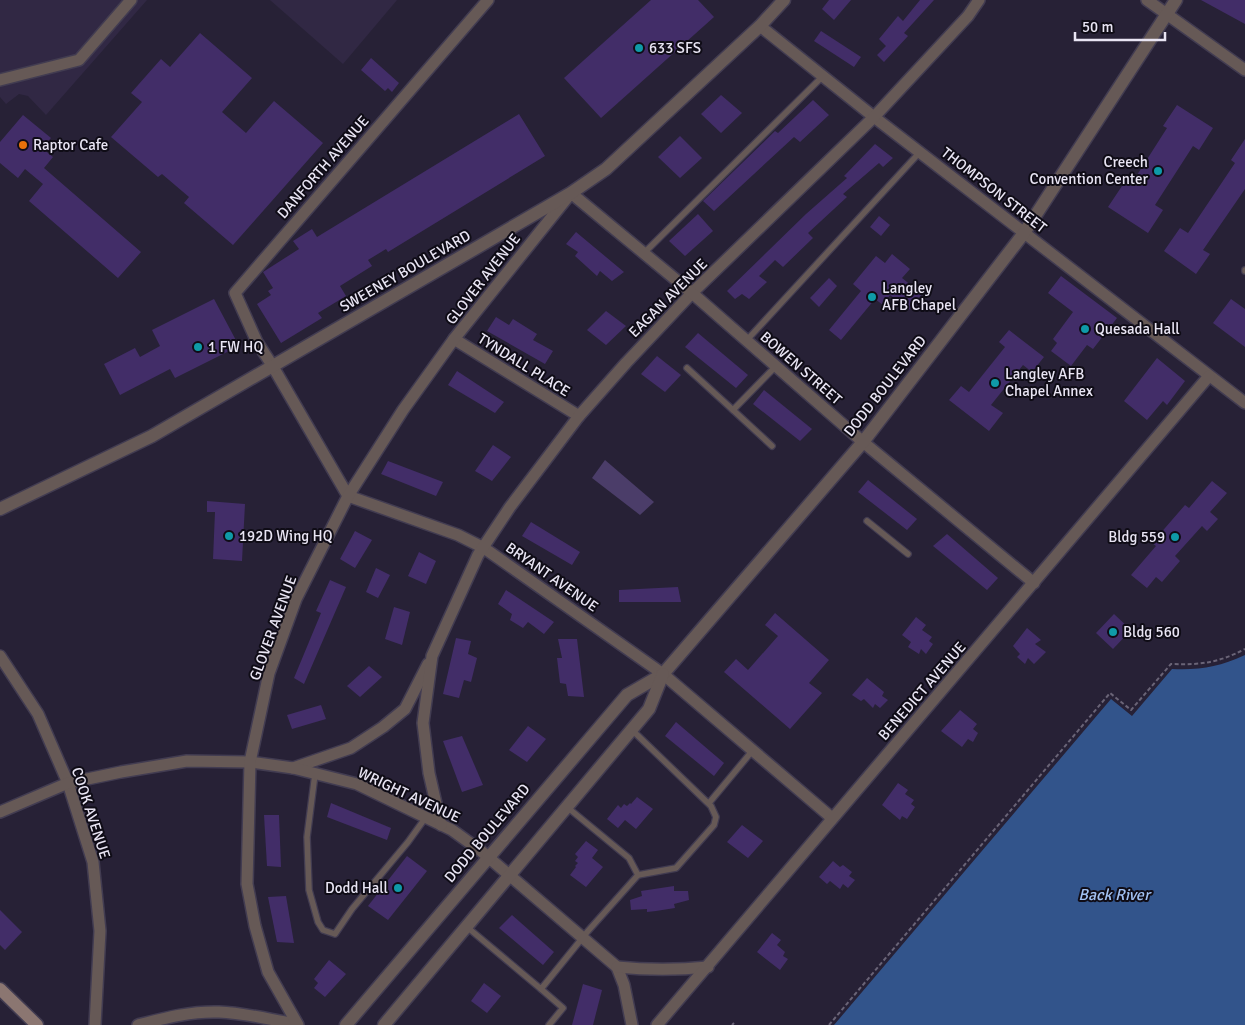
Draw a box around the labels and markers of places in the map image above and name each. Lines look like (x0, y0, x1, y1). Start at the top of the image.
place label: 633 SFS (649, 39, 701, 57)
marker: 633 SFS (633, 42, 645, 54)
place label: Raptor Cafe (33, 136, 108, 154)
marker: Raptor Cafe (17, 139, 29, 151)
place label: Creech Convention Center (1029, 153, 1148, 188)
marker: Creech Convention Center (1152, 165, 1164, 177)
place label: Langley AFB Chapel (882, 279, 956, 314)
marker: Langley AFB Chapel (866, 291, 878, 303)
place label: Quesada Hall (1095, 320, 1180, 338)
marker: Quesada Hall (1079, 323, 1091, 335)
place label: 1 FW HQ (208, 338, 263, 356)
marker: 1 FW HQ (192, 341, 204, 353)
place label: Langley AFB Chapel Annex (1005, 365, 1093, 400)
marker: Langley AFB Chapel Annex (989, 377, 1001, 389)
place label: 192D Wing HQ (239, 527, 333, 545)
place label: Bldg 559 (1108, 528, 1165, 546)
marker: 192D Wing HQ (223, 530, 235, 542)
marker: Bldg 559 (1169, 531, 1181, 543)
place label: Bldg 560 (1123, 623, 1180, 641)
marker: Bldg 560 (1107, 626, 1119, 638)
place label: Dodd Hall (325, 879, 388, 897)
marker: Dodd Hall (392, 882, 404, 894)

